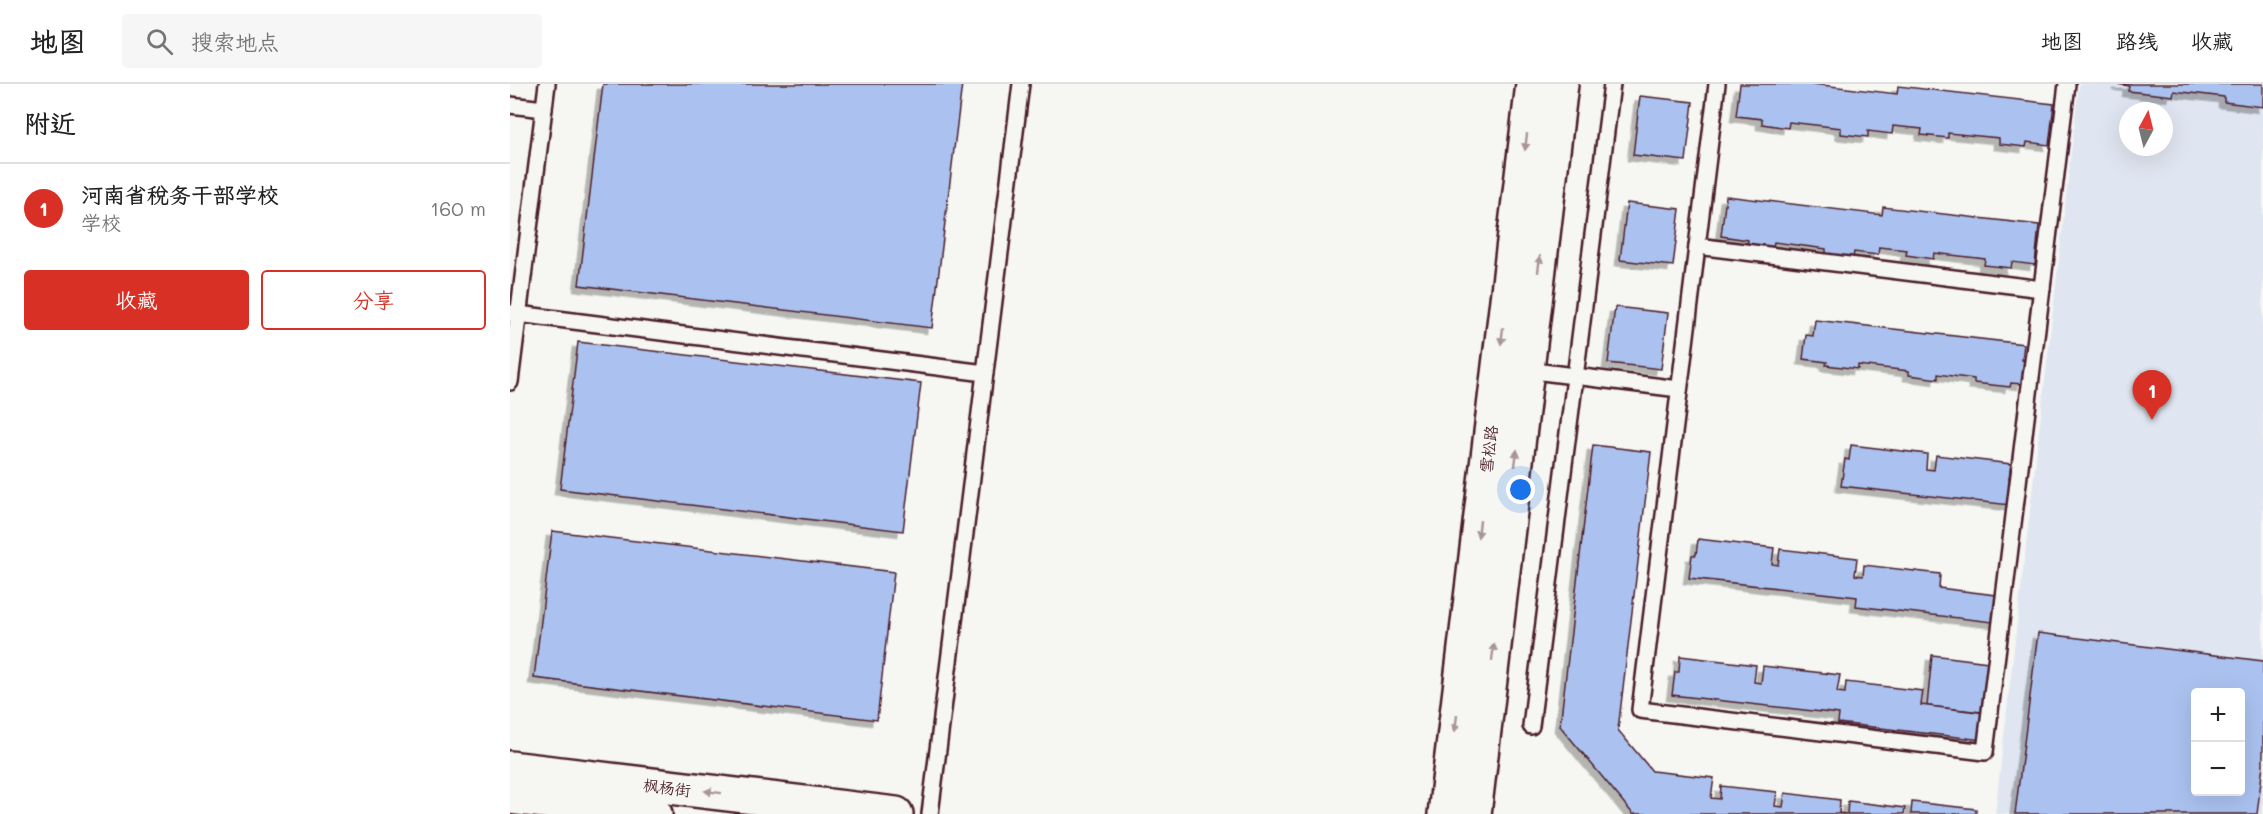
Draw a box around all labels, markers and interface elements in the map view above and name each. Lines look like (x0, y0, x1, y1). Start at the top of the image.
search box (122, 14, 542, 68)
text: 地图 (30, 23, 86, 59)
icon: search (143, 25, 176, 58)
text: 搜索地点 (191, 27, 279, 56)
text: 地图 (2041, 27, 2083, 54)
text: 路线 (2116, 27, 2158, 54)
text: 收藏 (2191, 27, 2233, 54)
north arrow (2119, 102, 2173, 156)
text: 附近 (24, 106, 76, 140)
one-way arrow (1521, 133, 1530, 152)
text: 河南省税务干部学校 (81, 180, 279, 209)
text: 1 (39, 195, 48, 221)
text: 160 m (430, 195, 486, 221)
text: 学校 (81, 209, 121, 235)
one-way arrow (1534, 255, 1544, 274)
button: 收藏 (24, 270, 249, 330)
button: 分享 (261, 270, 486, 330)
one-way arrow (1497, 326, 1506, 345)
pin: 1 (2132, 370, 2172, 420)
street label: 雪松路 (1475, 424, 1501, 474)
one-way arrow (1511, 448, 1521, 467)
your location (1506, 475, 1535, 504)
one-way arrow (1474, 520, 1483, 539)
one-way arrow (1488, 642, 1498, 661)
map controls (2191, 688, 2245, 796)
button: + (2191, 688, 2245, 742)
one-way arrow (1451, 713, 1460, 732)
button: − (2191, 742, 2245, 796)
street label: 枫杨街 (642, 774, 692, 800)
one-way arrow (703, 788, 722, 797)

